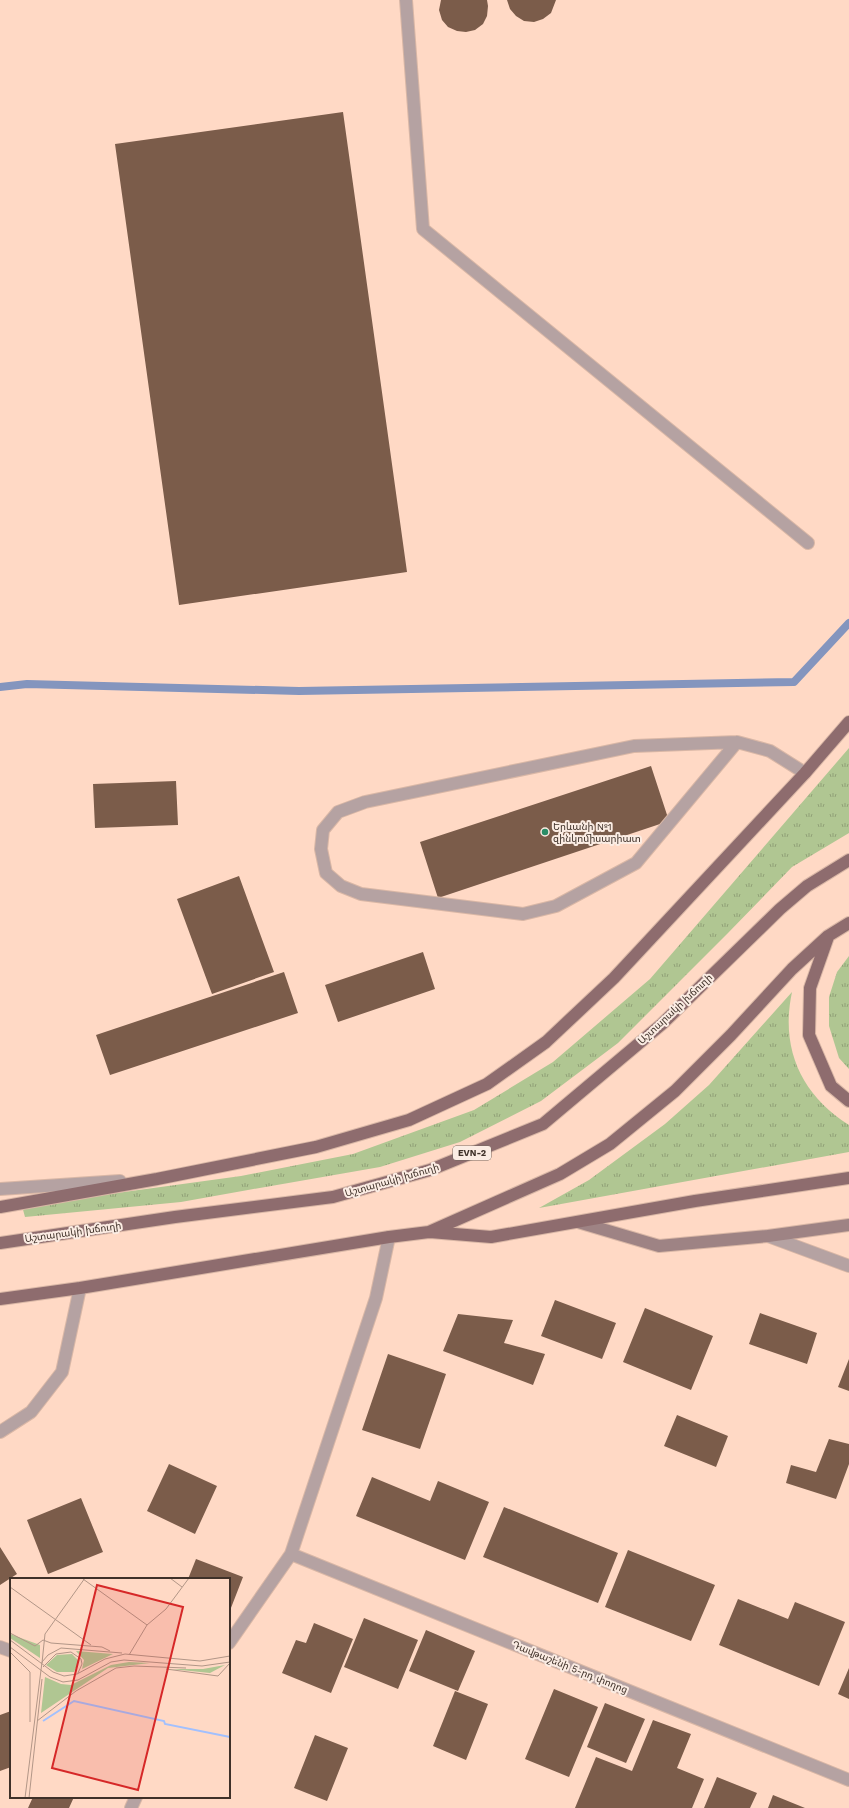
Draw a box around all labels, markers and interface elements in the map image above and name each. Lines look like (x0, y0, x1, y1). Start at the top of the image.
place label: Երևանի №1 զինկոմիսարիատ (553, 821, 641, 844)
marker: Երևանի №1 զինկոմիսարիատ (540, 827, 550, 837)
street label: Աշտարակի խճուղի (636, 972, 714, 1046)
road number: EVN-2 (453, 1146, 491, 1160)
street label: Աշտարակի խճուղի (344, 1161, 440, 1199)
street label: Աշտարակի խճուղի (24, 1220, 122, 1244)
inset map (10, 1578, 230, 1798)
street label: Դավթաշենի 5-րդ փողոց (511, 1639, 629, 1695)

